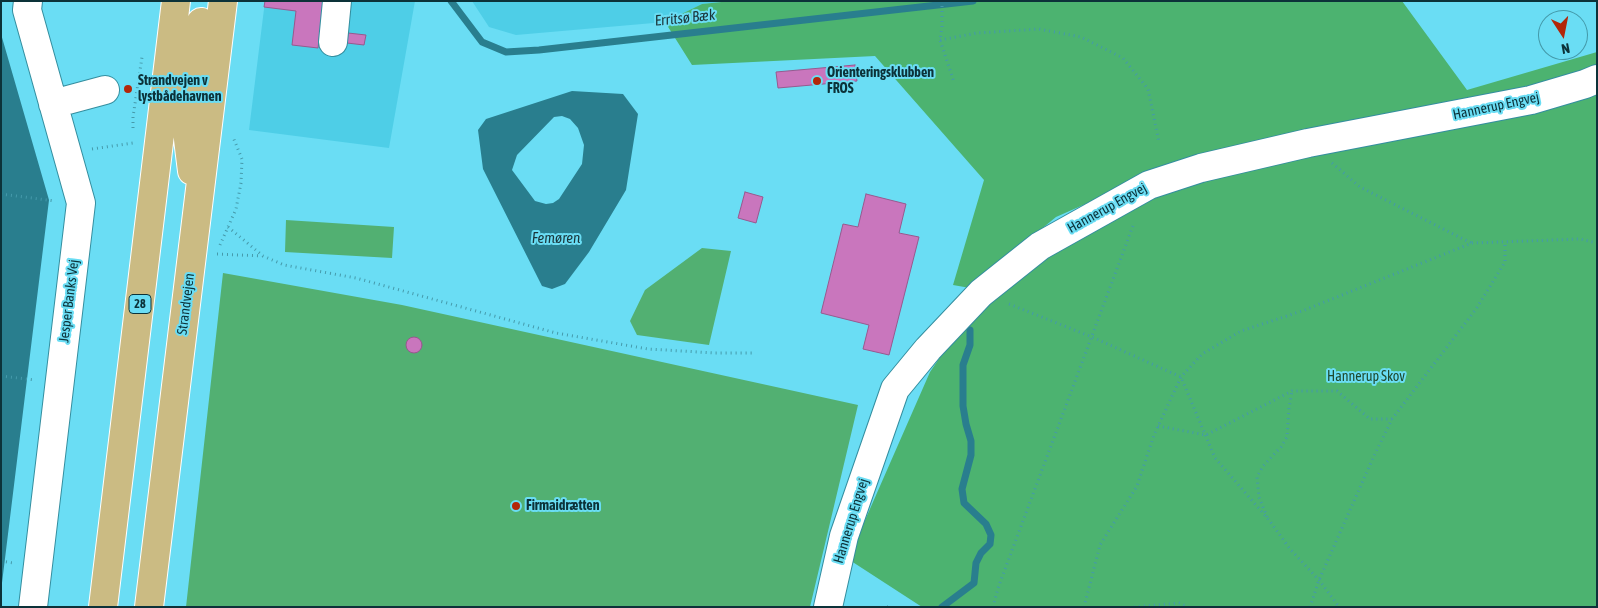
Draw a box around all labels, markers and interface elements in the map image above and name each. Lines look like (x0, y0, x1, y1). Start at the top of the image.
water label: Erritsø Bæk (654, 6, 716, 30)
north arrow (1538, 10, 1588, 60)
text: N (1560, 40, 1571, 57)
place label: Orienteringsklubben FROS (827, 65, 934, 98)
place label: Strandvejen v lystbådehavnen (138, 73, 221, 105)
marker: Orienteringsklubben FROS (811, 75, 823, 87)
marker: Strandvejen v lystbådehavnen (122, 83, 134, 95)
street label: Hannerup Engvej (1451, 89, 1541, 123)
street label: Hannerup Engvej (1064, 179, 1150, 237)
water label: Femøren (532, 229, 580, 247)
street label: Jesper Banks Vej (56, 258, 82, 344)
street label: Strandvejen (174, 272, 198, 336)
road number: 28 (129, 294, 151, 314)
park label: Hannerup Skov (1327, 369, 1405, 385)
street label: Hannerup Engvej (830, 476, 872, 566)
place label: Firmaidrætten (526, 498, 599, 514)
marker: Firmaidrætten (510, 500, 522, 512)

